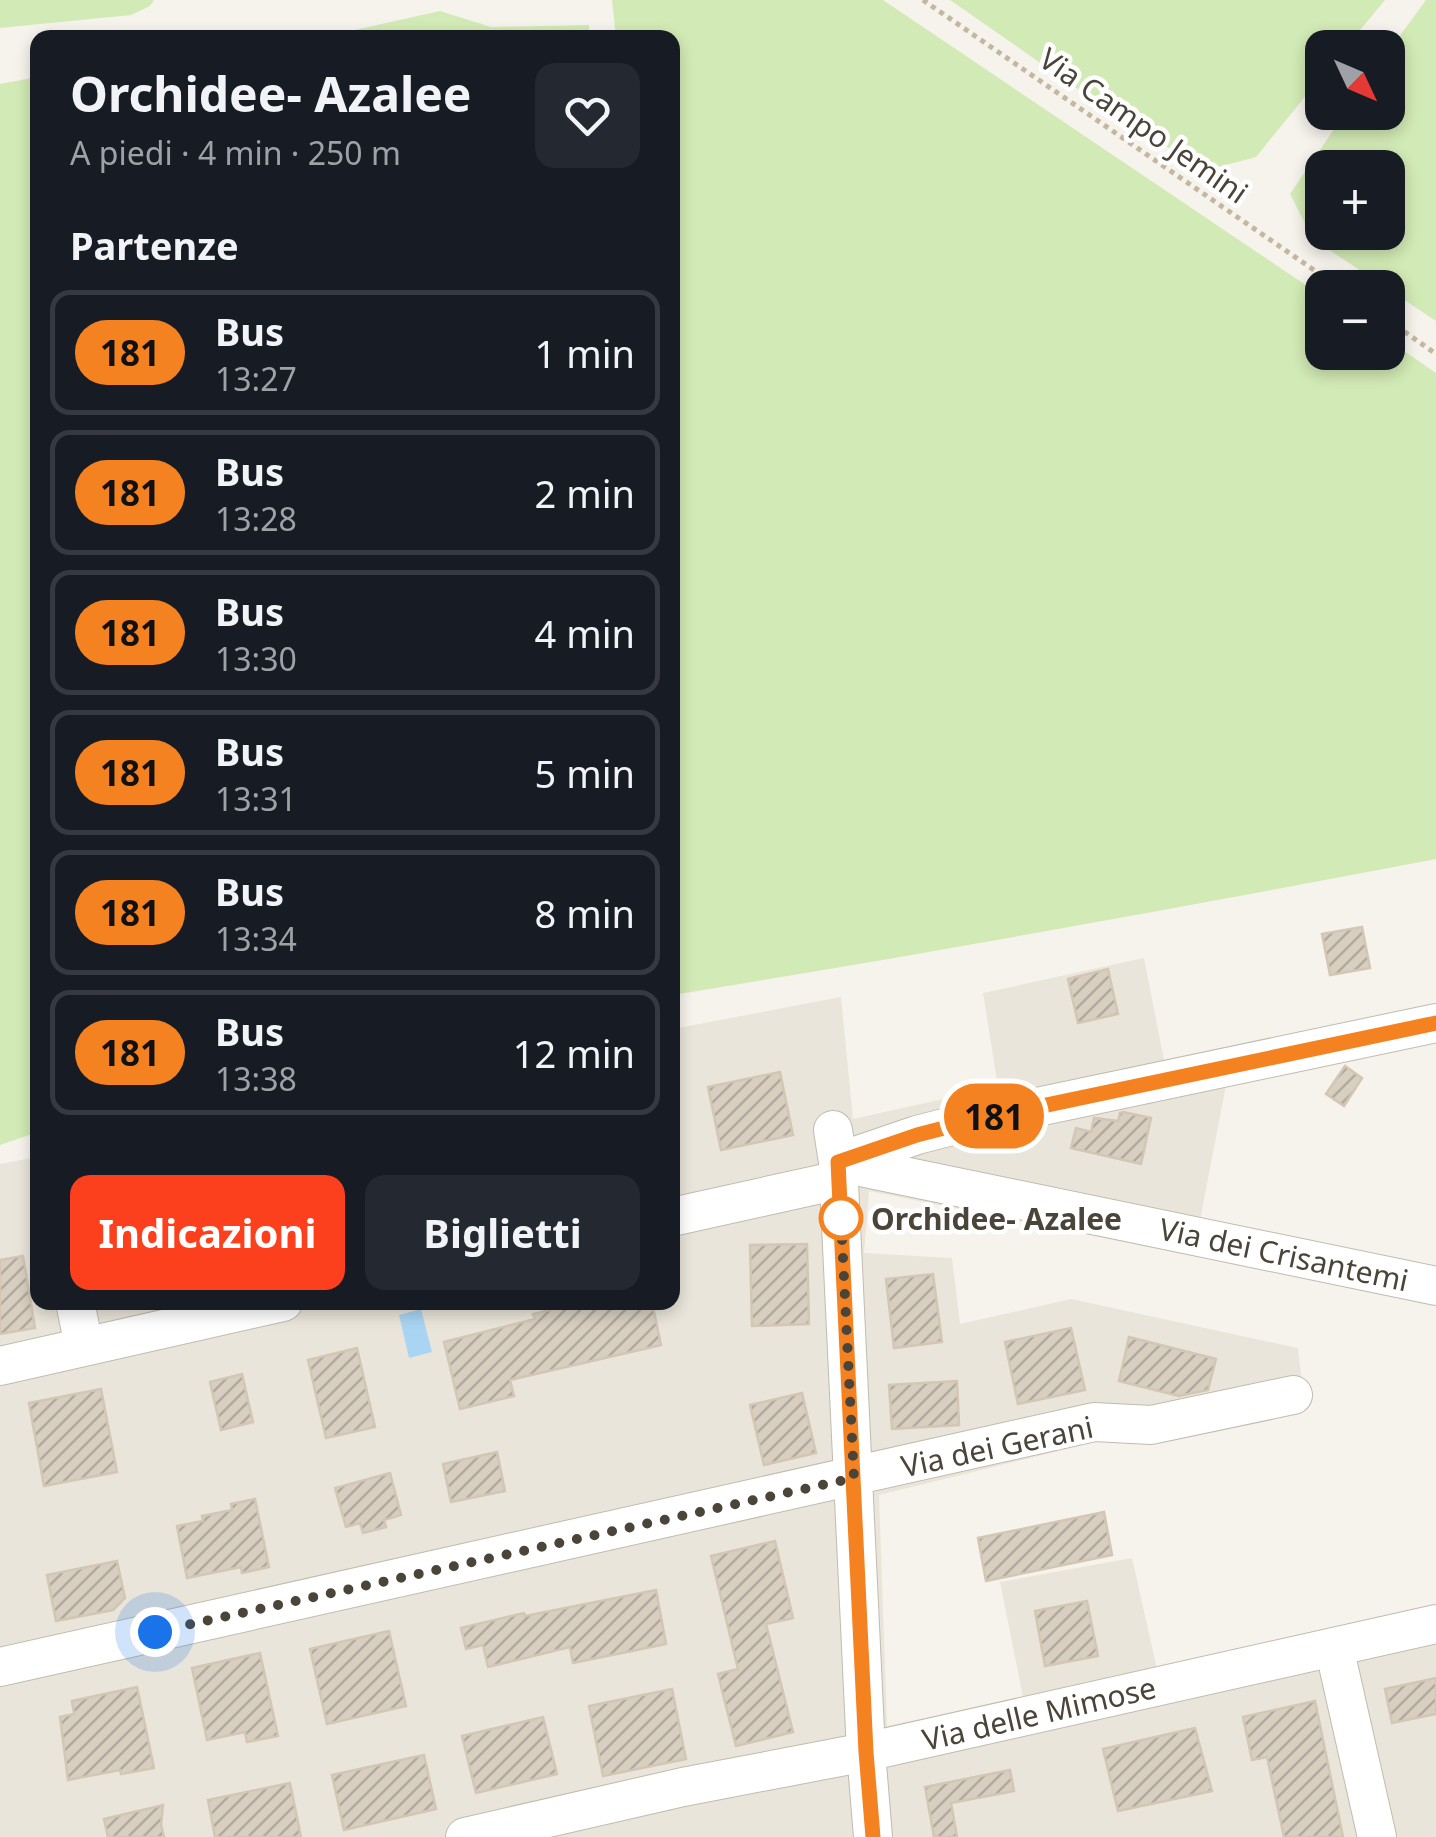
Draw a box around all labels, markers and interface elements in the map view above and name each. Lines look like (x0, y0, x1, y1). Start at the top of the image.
north arrow (1305, 30, 1405, 130)
map controls (1305, 30, 1405, 370)
street label: Via Campo Jemini (1032, 38, 1256, 212)
text: Orchidee- Azalee (70, 61, 472, 126)
button: heart (535, 63, 640, 168)
text: A piedi · 4 min · 250 m (70, 131, 401, 174)
button: + (1305, 150, 1405, 250)
text: Partenze (70, 219, 239, 271)
button: − (1305, 270, 1405, 370)
text: Bus (215, 305, 284, 357)
text: 1 min (535, 327, 635, 379)
text: 181 (100, 329, 160, 376)
text: 13:27 (215, 357, 297, 400)
text: Bus (215, 445, 284, 497)
text: 2 min (535, 467, 635, 519)
text: 181 (100, 469, 160, 516)
text: 13:28 (215, 497, 297, 540)
text: Bus (215, 585, 284, 637)
text: 4 min (535, 607, 635, 659)
text: 181 (100, 609, 160, 656)
text: 13:30 (215, 637, 297, 680)
text: Bus (215, 725, 284, 777)
text: 5 min (535, 747, 635, 799)
text: 181 (100, 749, 160, 796)
text: 13:31 (215, 777, 297, 820)
text: Bus (215, 865, 284, 917)
text: 8 min (535, 887, 635, 939)
text: 181 (100, 889, 160, 936)
text: 13:34 (215, 917, 297, 960)
text: Bus (215, 1005, 284, 1057)
text: 12 min (513, 1027, 635, 1079)
text: 181 (100, 1029, 160, 1076)
text: 13:38 (215, 1057, 297, 1100)
line badge: 181 (936, 1084, 1052, 1148)
text: 181 (964, 1093, 1024, 1140)
button: Indicazioni (70, 1175, 345, 1290)
button: Biglietti (365, 1175, 640, 1290)
marker: Orchidee- Azalee (820, 1197, 862, 1239)
place label: Orchidee- Azalee (871, 1198, 1122, 1239)
street label: Via dei Crisantemi (1156, 1208, 1412, 1300)
street label: Via dei Gerani (897, 1406, 1097, 1486)
your location (130, 1607, 180, 1657)
street label: Via delle Mimose (918, 1666, 1160, 1760)

